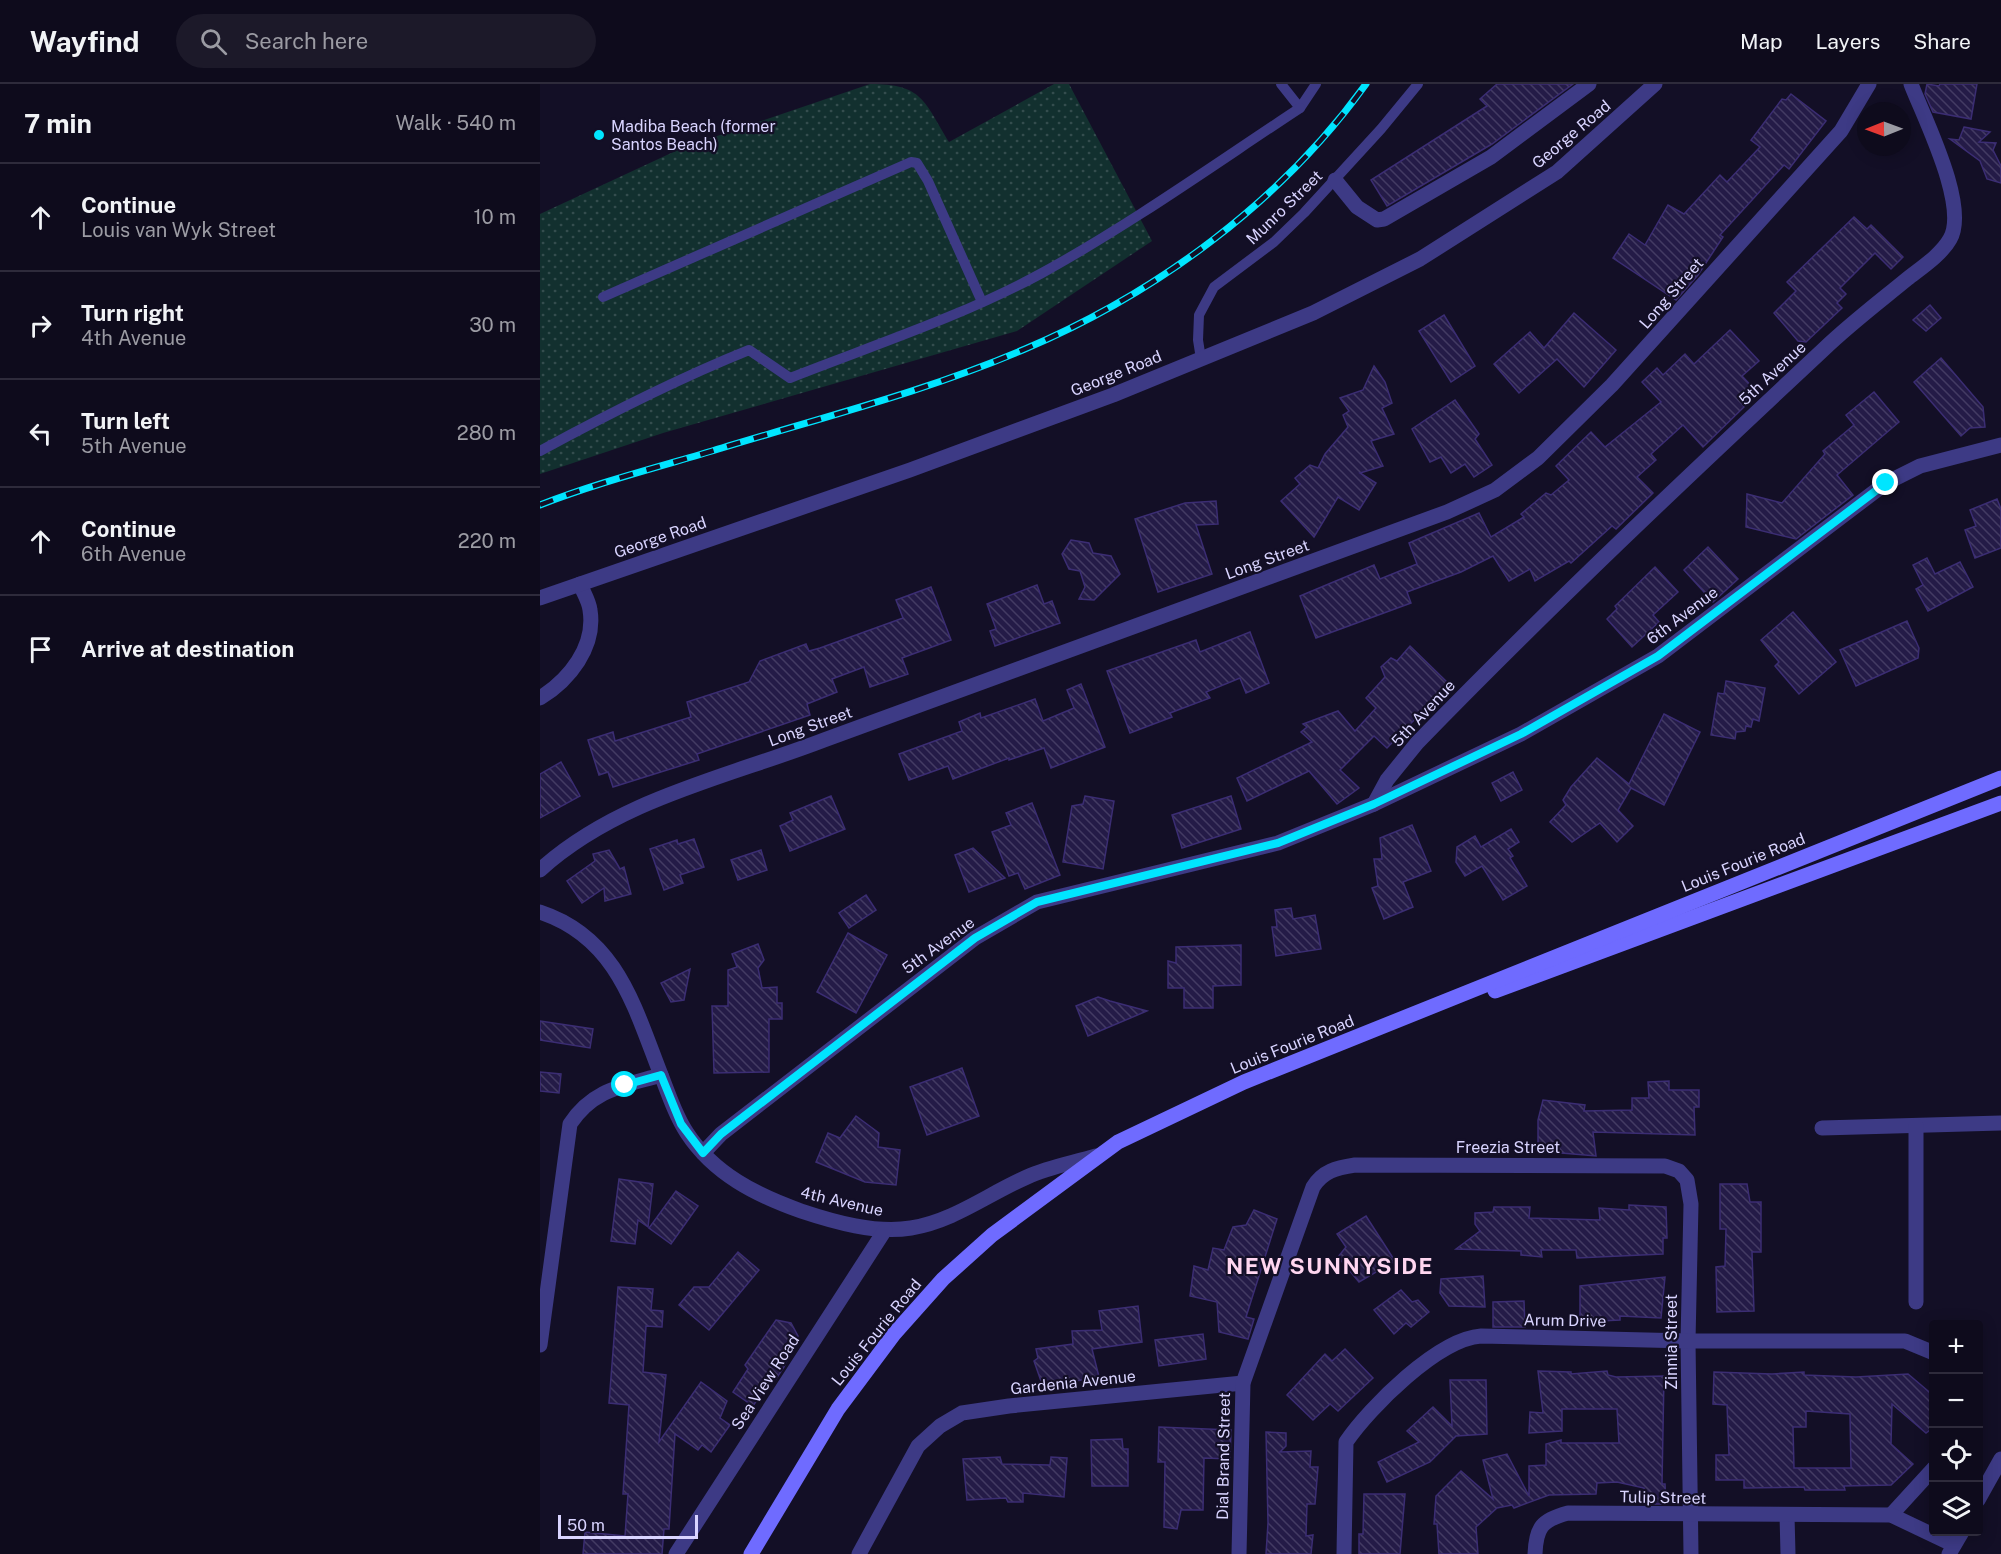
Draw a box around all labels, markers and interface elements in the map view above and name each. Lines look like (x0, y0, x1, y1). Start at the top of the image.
search box (176, 14, 596, 68)
text: Wayfind (30, 25, 140, 58)
icon: search (197, 25, 230, 58)
text: Search here (245, 28, 368, 54)
text: Map (1740, 29, 1783, 54)
text: Layers (1816, 29, 1880, 54)
text: Share (1913, 29, 1971, 54)
street label: George Road (1528, 96, 1614, 173)
north arrow (1857, 102, 1911, 156)
text: 7 min (24, 108, 92, 139)
text: Walk · 540 m (396, 111, 516, 135)
place label: Madiba Beach (former Santos Beach) (611, 117, 776, 154)
marker: Madiba Beach (former Santos Beach) (592, 128, 606, 142)
street label: Munro Street (1242, 166, 1326, 248)
text: Continue (81, 192, 176, 218)
icon: ahead (24, 201, 57, 234)
text: 10 m (473, 205, 516, 229)
text: Louis van Wyk Street (81, 218, 276, 242)
street label: Long Street (1635, 254, 1707, 333)
text: Turn right (81, 300, 184, 326)
icon: right (24, 309, 57, 342)
text: 30 m (469, 313, 516, 337)
text: 4th Avenue (81, 326, 186, 350)
street label: 5th Avenue (1735, 338, 1810, 409)
street label: George Road (1068, 347, 1164, 400)
text: Turn left (81, 408, 170, 434)
icon: left (24, 417, 57, 450)
text: 280 m (457, 421, 516, 445)
text: 5th Avenue (81, 434, 187, 458)
route end (1872, 469, 1898, 495)
street label: George Road (612, 513, 709, 562)
text: Continue (81, 516, 176, 542)
icon: ahead (24, 525, 57, 558)
text: 220 m (458, 529, 516, 553)
street label: Long Street (1223, 536, 1312, 583)
text: 6th Avenue (81, 542, 186, 566)
street label: 6th Avenue (1643, 582, 1722, 648)
icon: arrive (24, 633, 57, 666)
text: Arrive at destination (81, 636, 294, 662)
street label: 5th Avenue (1388, 676, 1459, 751)
street label: Long Street (766, 703, 855, 750)
street label: Louis Fourie Road (1678, 829, 1808, 896)
street label: 5th Avenue (899, 913, 978, 978)
street label: Louis Fourie Road (1227, 1011, 1357, 1078)
route start (611, 1071, 637, 1097)
street label: Freezia Street (1456, 1138, 1560, 1157)
street label: 4th Avenue (799, 1183, 885, 1220)
district label: NEW SUNNYSIDE (1226, 1253, 1434, 1279)
street label: Louis Fourie Road (828, 1275, 925, 1390)
street label: Zinnia Street (1662, 1294, 1681, 1390)
street label: Arum Drive (1523, 1310, 1607, 1331)
map controls (1929, 1320, 1983, 1536)
button: + (1929, 1320, 1983, 1374)
street label: Sea View Road (728, 1331, 803, 1434)
street label: Gardenia Avenue (1009, 1366, 1137, 1399)
button: − (1929, 1374, 1983, 1428)
street label: Dial Brand Street (1213, 1392, 1234, 1520)
button: locate (1929, 1428, 1983, 1482)
button: layers (1929, 1482, 1983, 1536)
street label: Tulip Street (1619, 1487, 1707, 1508)
scale bar (558, 1512, 698, 1540)
text: 50 m (567, 1516, 605, 1535)

